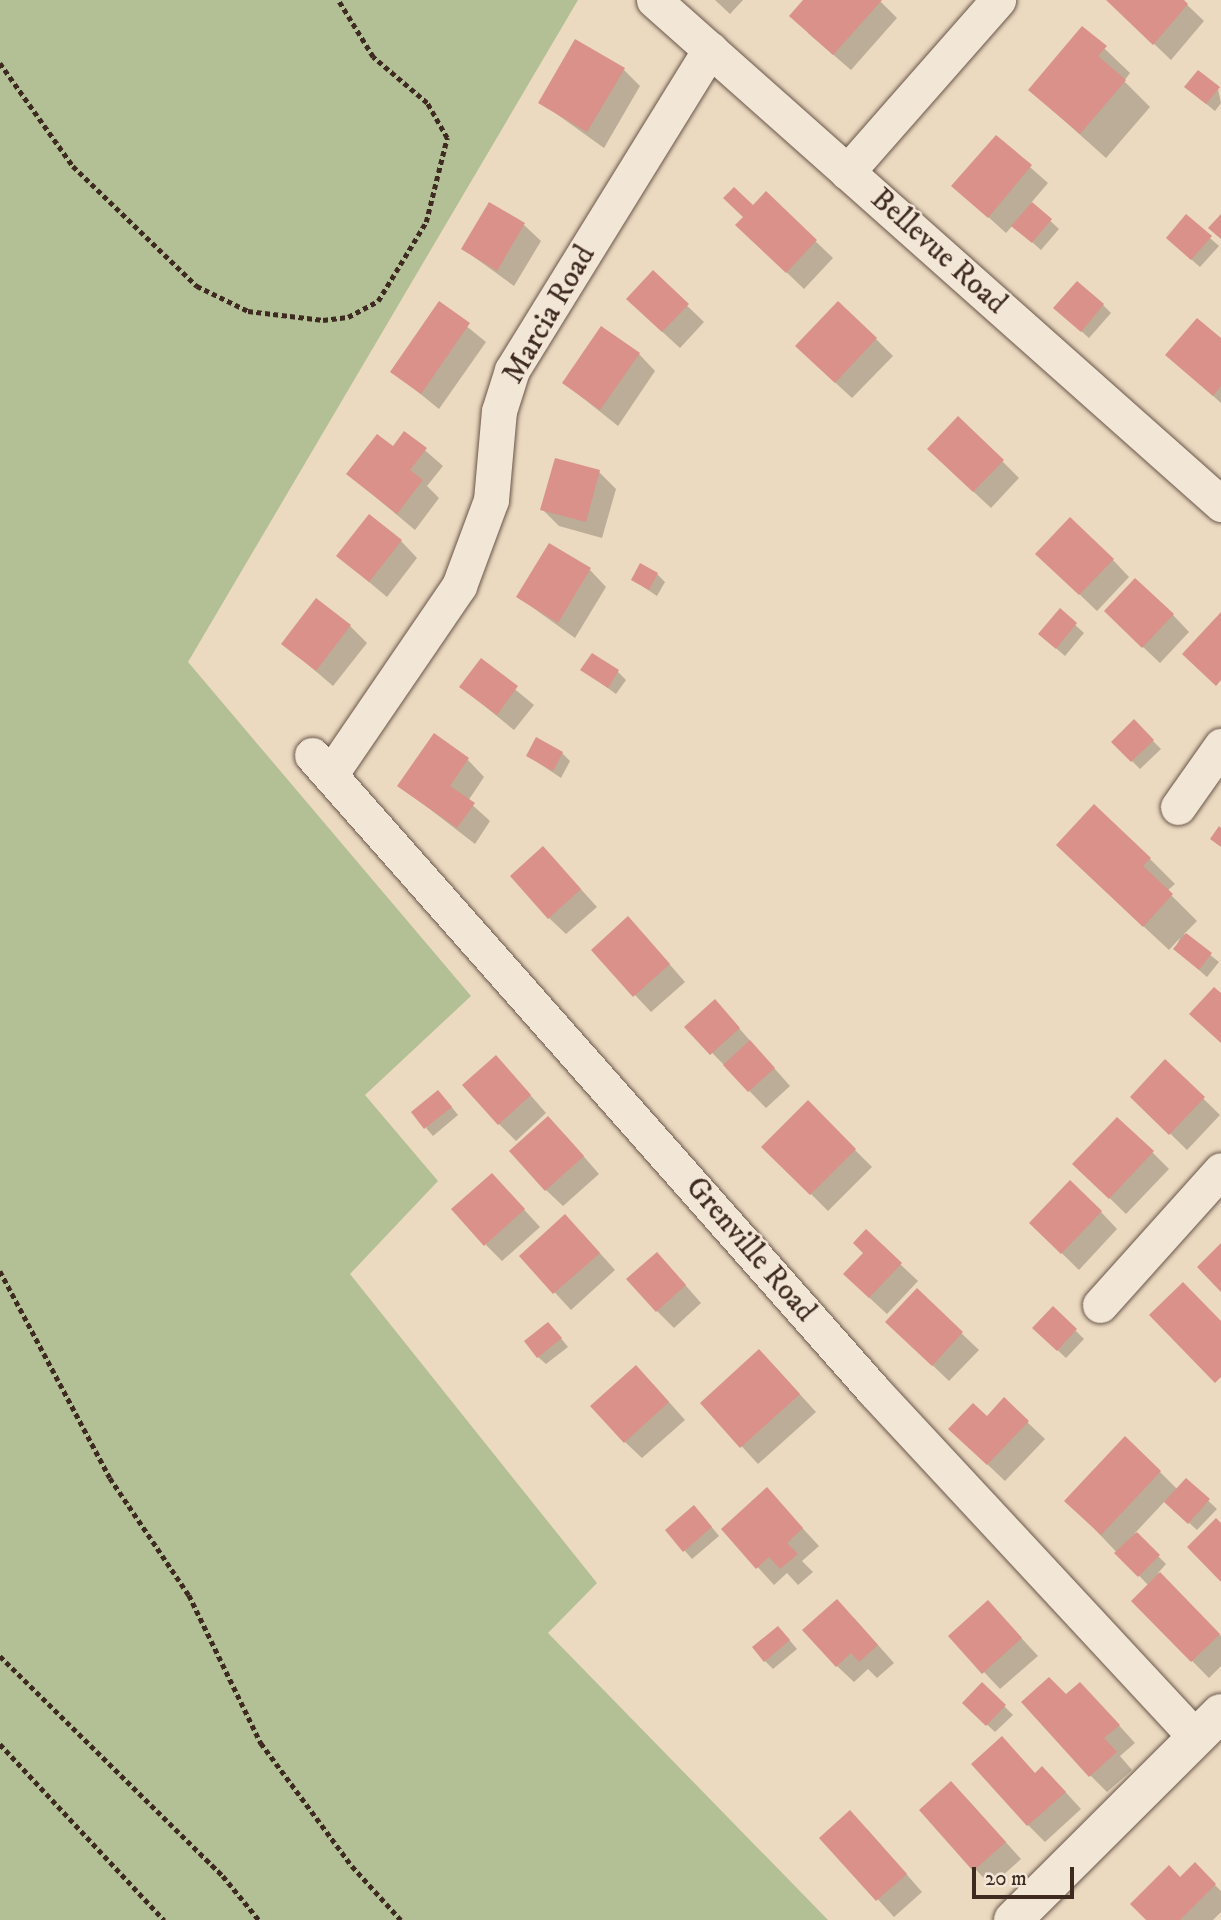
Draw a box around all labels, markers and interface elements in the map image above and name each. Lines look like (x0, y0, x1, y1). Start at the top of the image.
street label: Bellevue Road (863, 182, 1013, 322)
street label: Marcia Road (496, 240, 604, 390)
street label: Grenville Road (677, 1170, 823, 1330)
scale bar (976, 1854, 1078, 1898)
text: 20 m (985, 1866, 1027, 1892)

